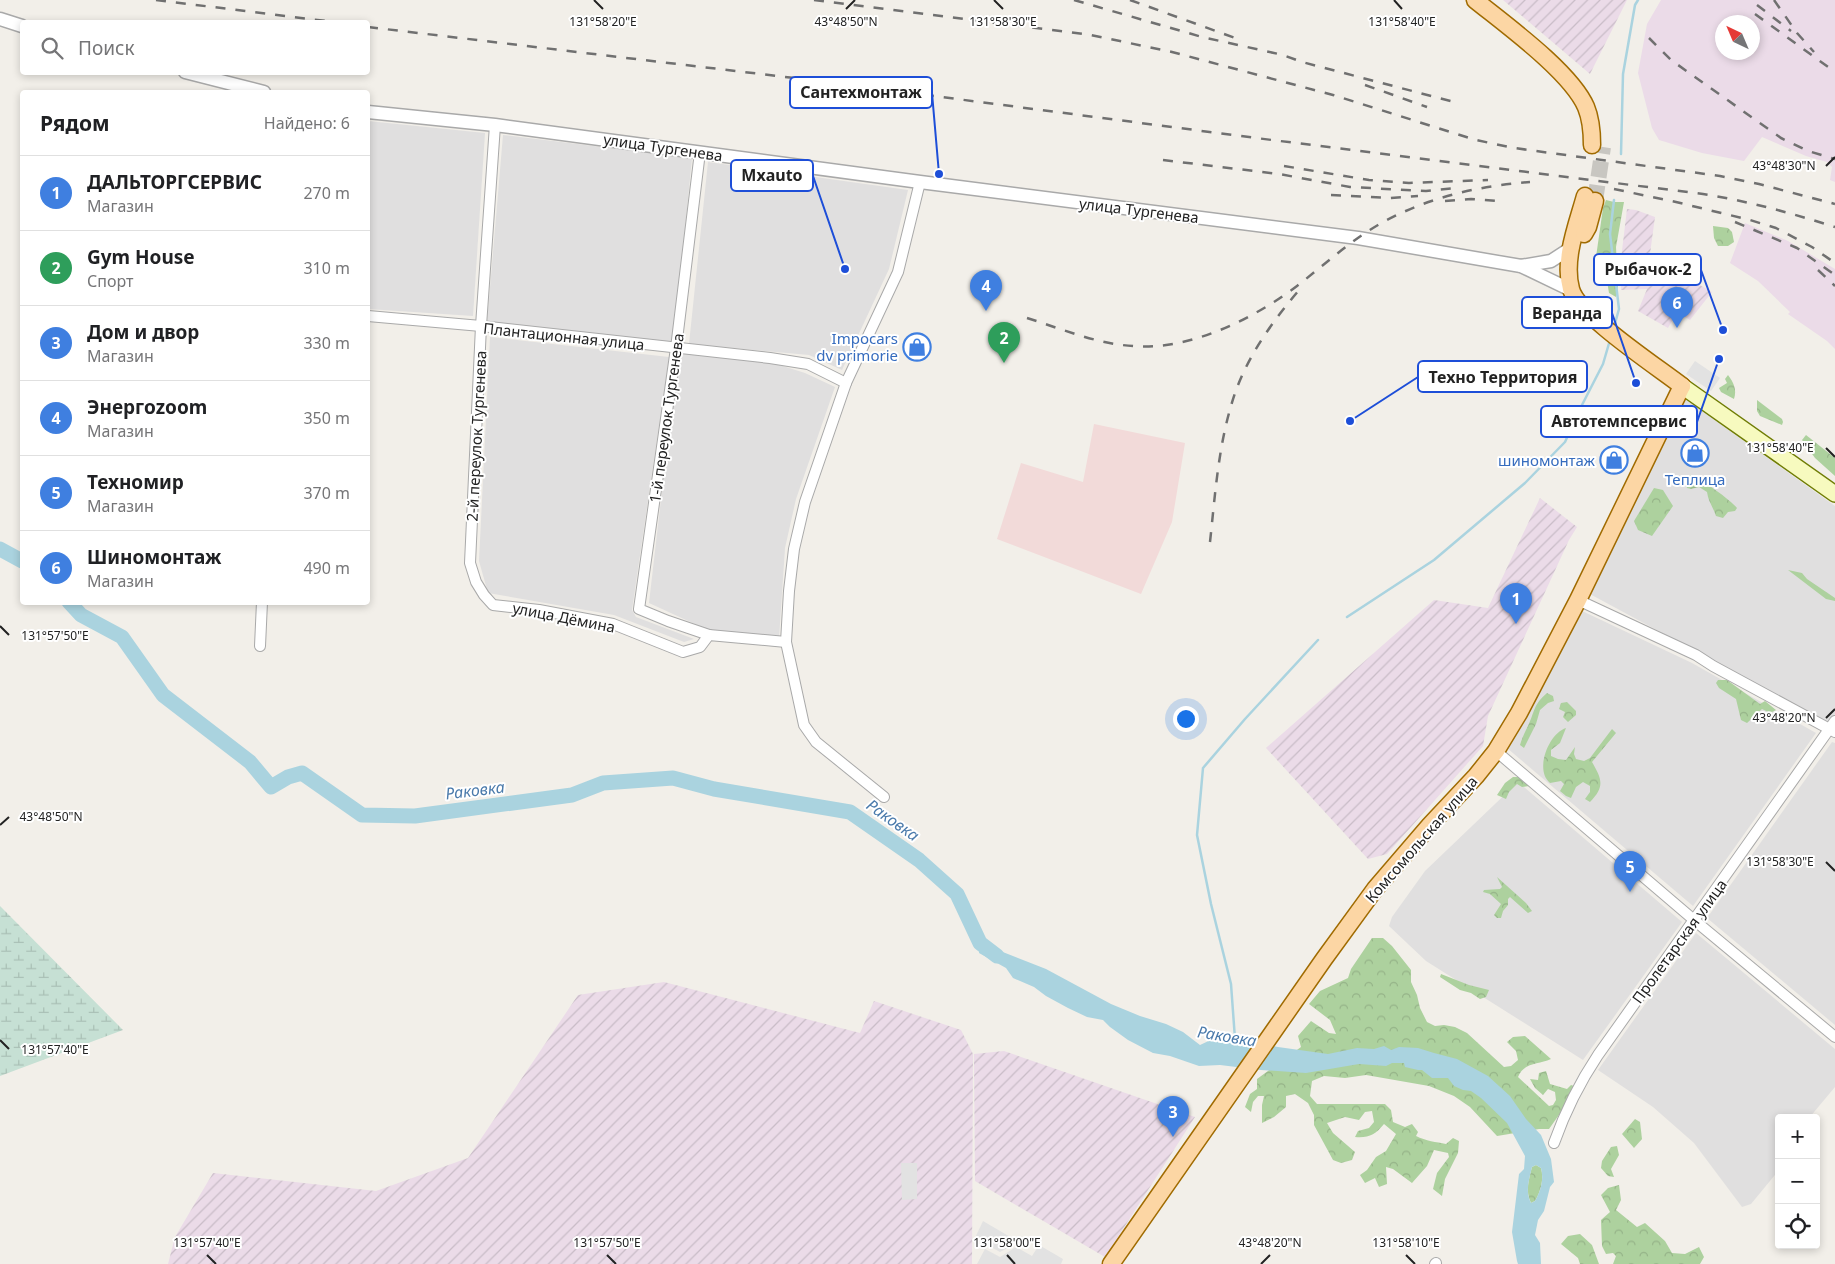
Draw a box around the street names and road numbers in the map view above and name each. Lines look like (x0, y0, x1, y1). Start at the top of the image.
street label: улица Тургенева (602, 129, 724, 165)
street label: улица Тургенева (1078, 193, 1200, 227)
street label: Плантационная улица (482, 318, 646, 354)
street label: 1-й переулок Тургенева (644, 332, 688, 504)
street label: 2-й переулок Тургенева (462, 350, 490, 522)
street label: улица Дёмина (511, 597, 617, 637)
street label: Комсомольская улица (1360, 771, 1482, 907)
street label: Пролетарская улица (1627, 875, 1731, 1007)

